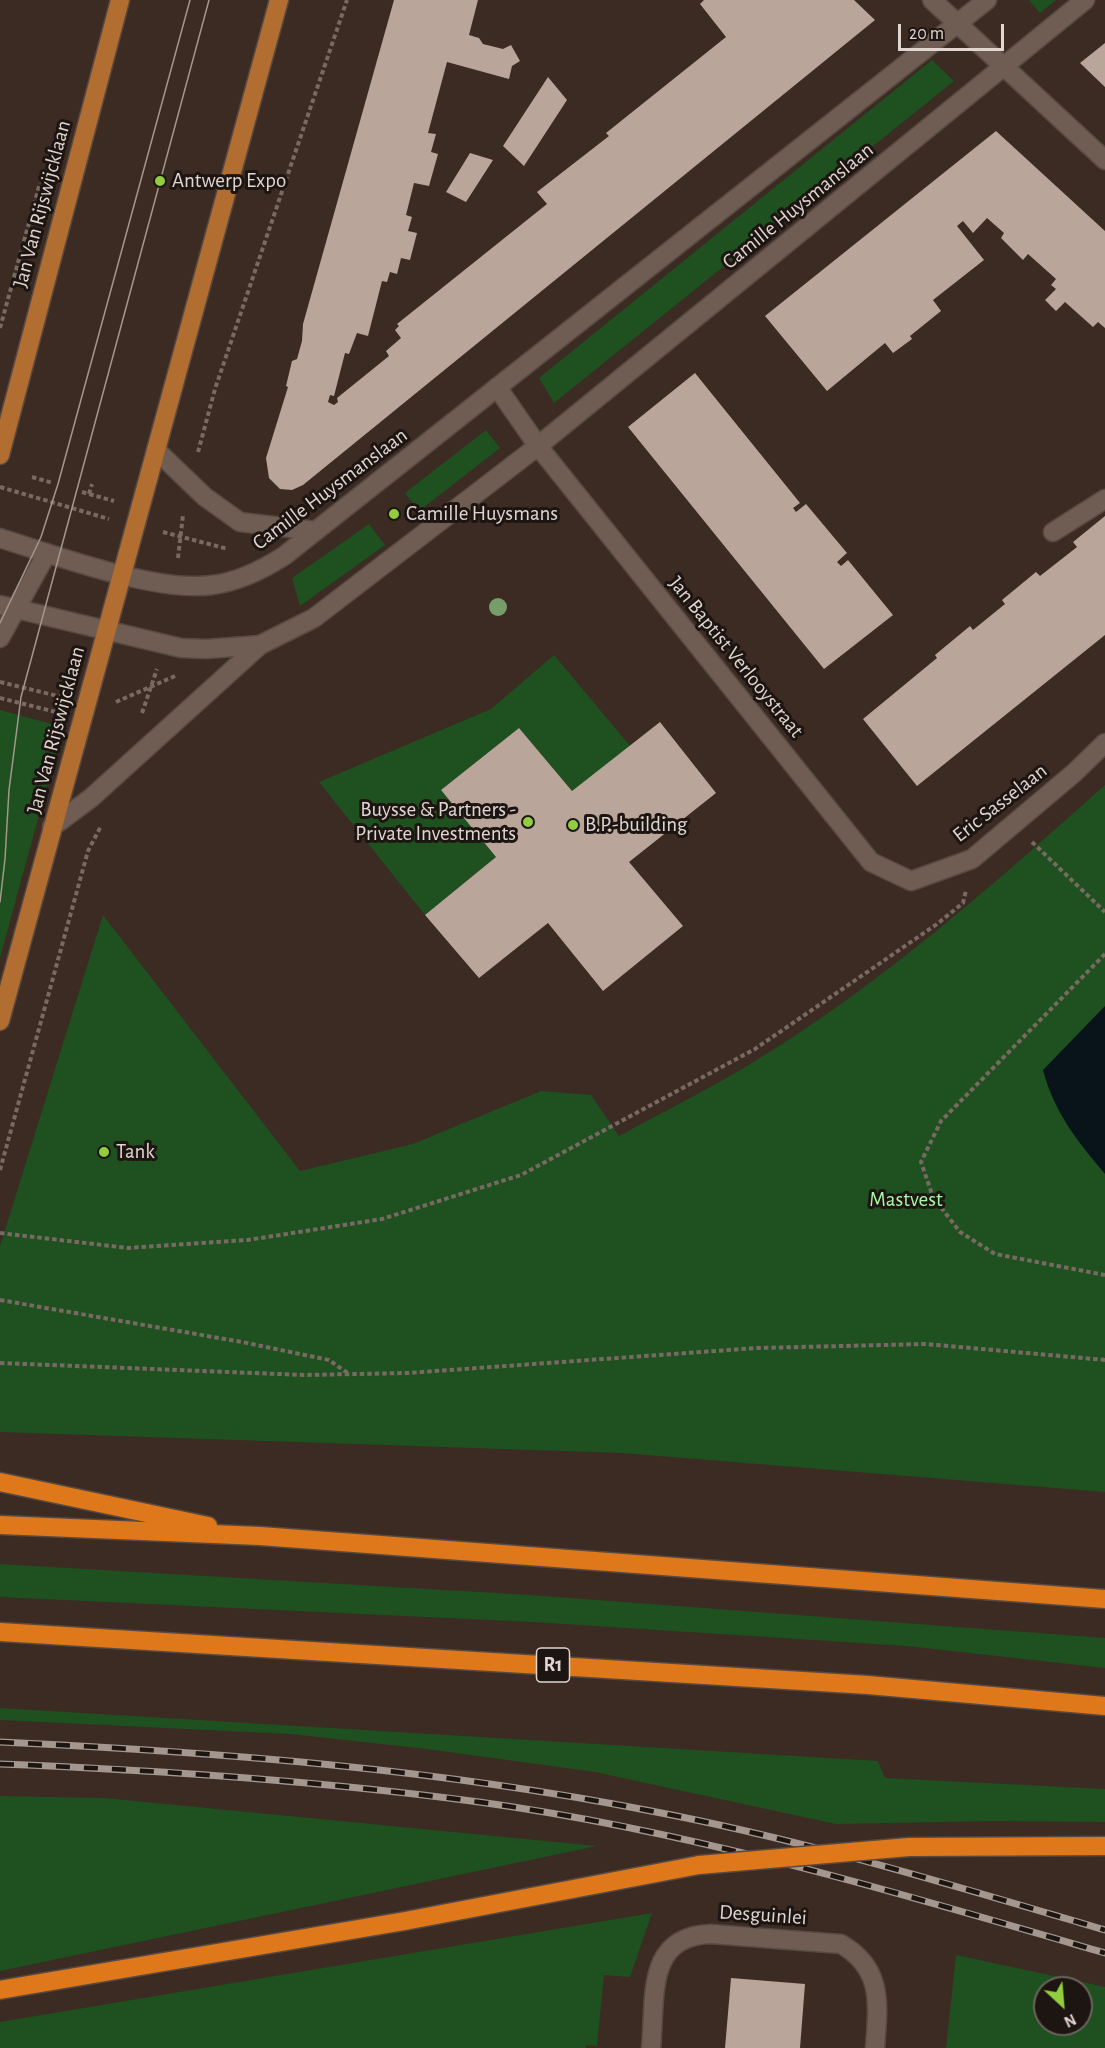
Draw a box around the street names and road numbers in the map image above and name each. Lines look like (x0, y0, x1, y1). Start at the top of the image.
street label: Jan Van Rijswijcklaan (8, 118, 76, 290)
street label: Camille Huysmanslaan (717, 137, 879, 275)
street label: Camille Huysmanslaan (248, 423, 412, 555)
street label: Jan Baptist Verlooystraat (663, 571, 809, 743)
street label: Jan Van Rijswijcklaan (22, 644, 90, 816)
street label: Eric Sasselaan (948, 758, 1052, 848)
road number: R1 (536, 1648, 570, 1682)
street label: Desguinlei (718, 1899, 808, 1931)

